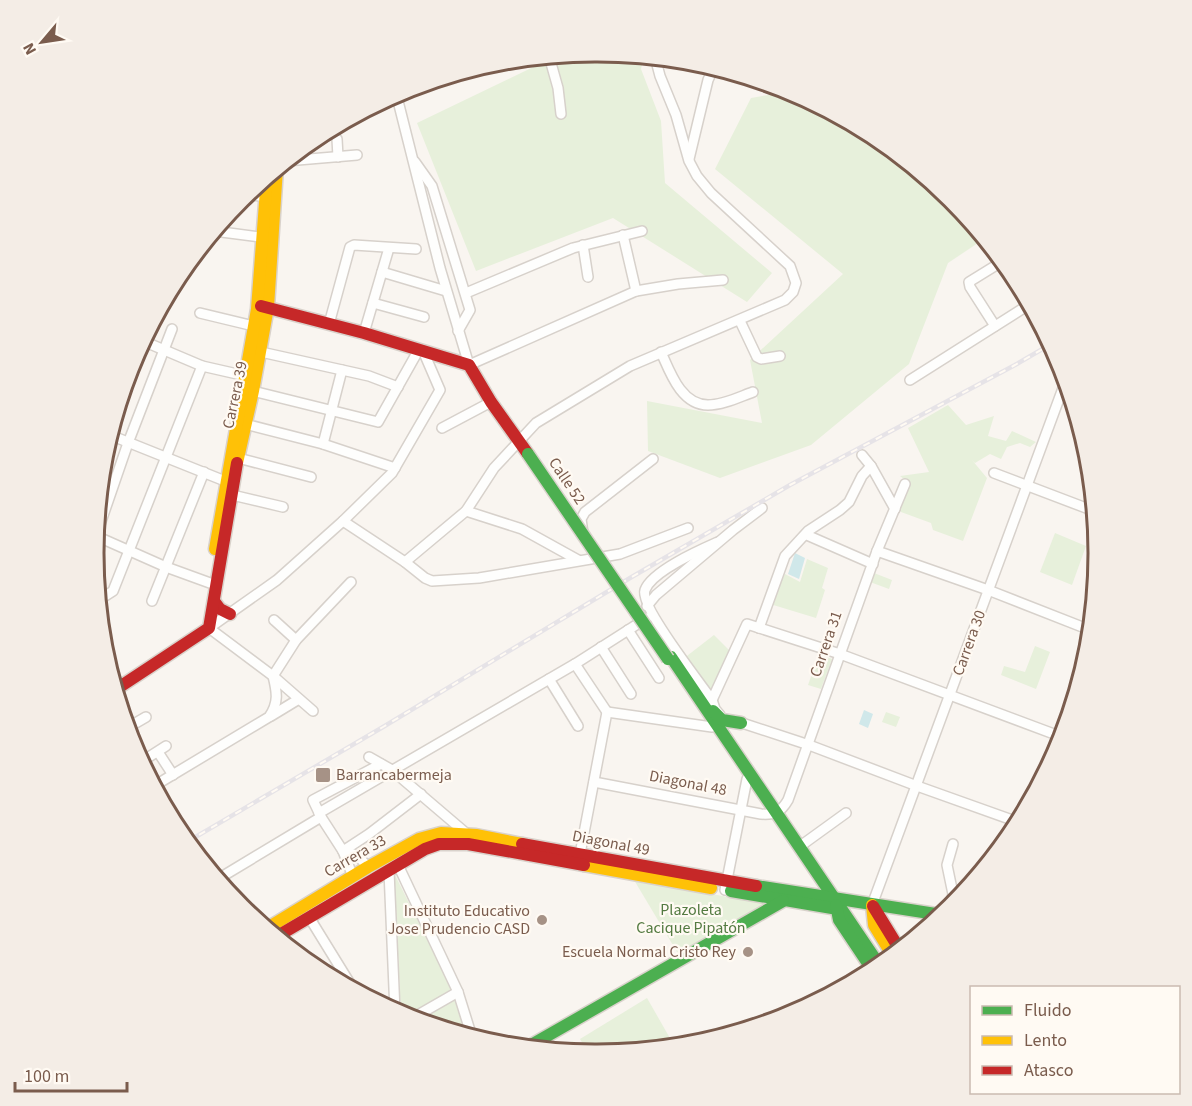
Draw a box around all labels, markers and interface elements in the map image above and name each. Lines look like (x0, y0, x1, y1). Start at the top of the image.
north arrow (12, 12, 72, 72)
text: N (18, 39, 42, 59)
street label: Carrera 39 (217, 359, 253, 431)
street label: Calle 52 (543, 453, 591, 509)
street label: Carrera 30 (947, 607, 991, 679)
street label: Carrera 31 (804, 608, 848, 680)
place label: Barrancabermeja (336, 764, 452, 786)
street label: Diagonal 48 (647, 765, 729, 801)
marker: Barrancabermeja (314, 766, 332, 784)
street label: Diagonal 49 (570, 825, 652, 861)
street label: Carrera 33 (320, 829, 390, 883)
park label: Plazoleta Cacique Pipatón (636, 899, 746, 939)
place label: Instituto Educativo Jose Prudencio CASD (388, 900, 530, 940)
marker: Instituto Educativo Jose Prudencio CASD (535, 913, 549, 927)
place label: Escuela Normal Cristo Rey (562, 941, 737, 963)
marker: Escuela Normal Cristo Rey (741, 945, 755, 959)
legend (970, 986, 1180, 1094)
text: Fluido (1024, 998, 1071, 1023)
text: Lento (1024, 1028, 1067, 1053)
scale bar (15, 1055, 128, 1093)
text: Atasco (1024, 1058, 1073, 1083)
text: 100 m (24, 1064, 69, 1089)

